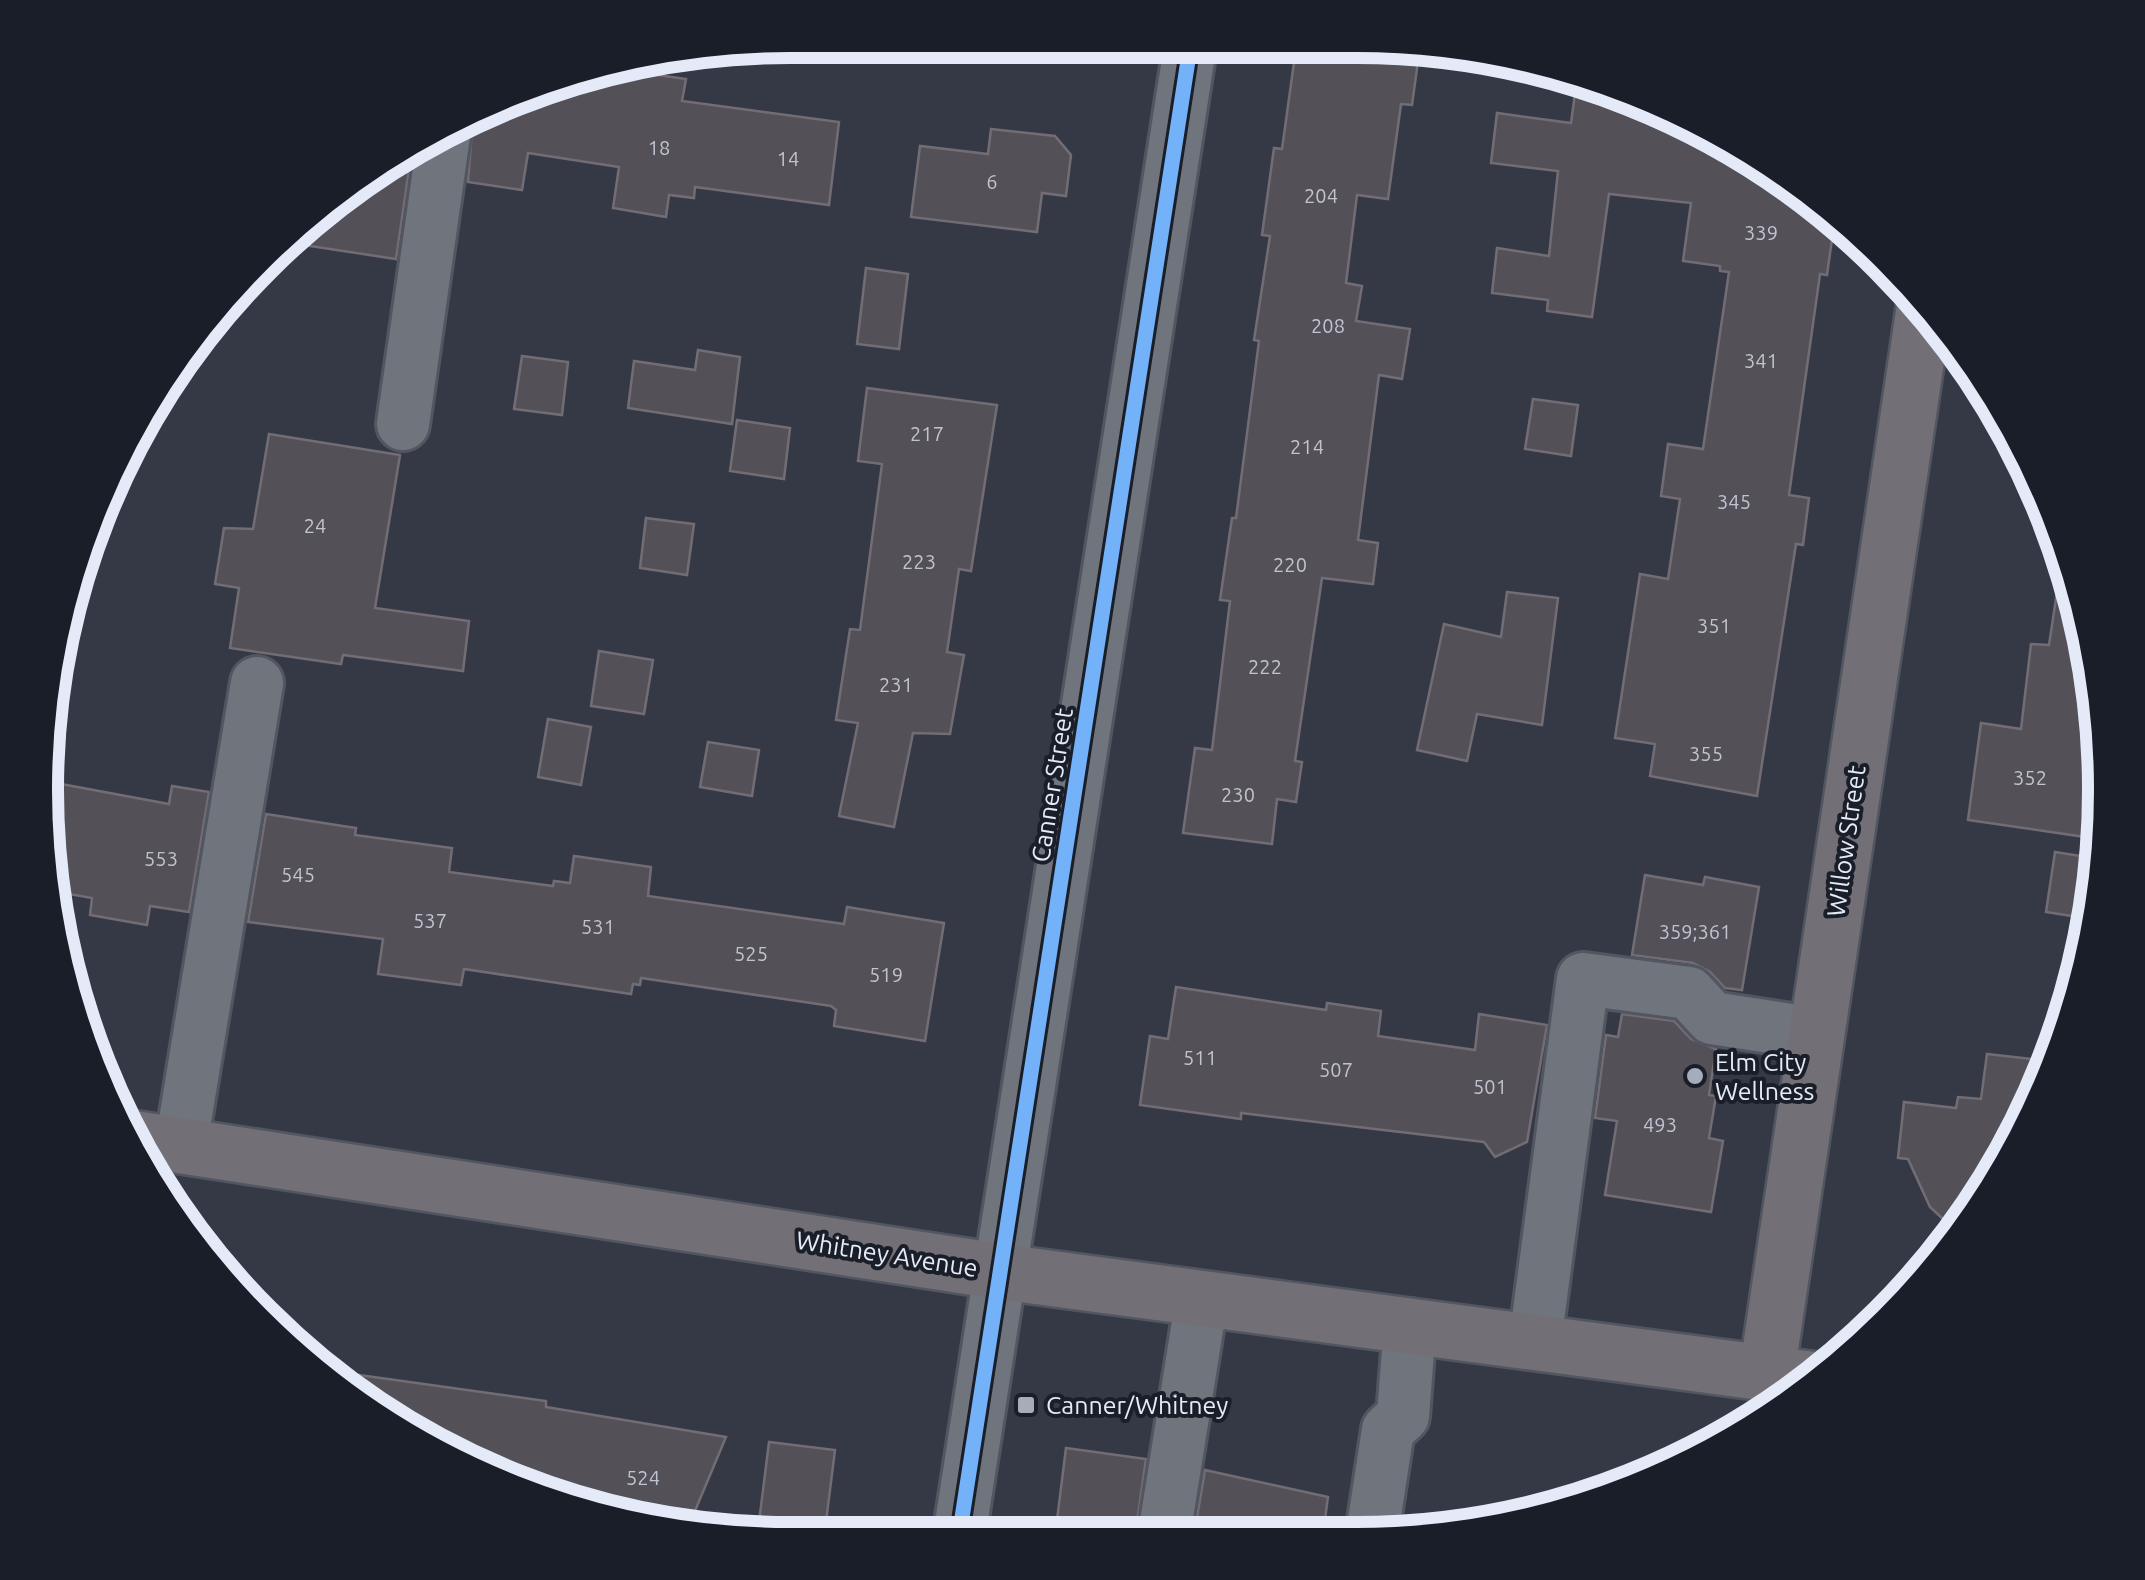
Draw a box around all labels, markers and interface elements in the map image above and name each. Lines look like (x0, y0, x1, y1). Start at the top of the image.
house number: 18 (648, 136, 670, 159)
house number: 14 (777, 147, 799, 170)
house number: 6 (986, 170, 998, 193)
house number: 204 (1304, 184, 1338, 207)
house number: 339 (1744, 221, 1778, 244)
house number: 208 (1311, 314, 1345, 337)
house number: 341 (1744, 349, 1778, 372)
house number: 217 (910, 422, 944, 445)
house number: 214 (1290, 435, 1324, 458)
house number: 345 (1717, 490, 1751, 513)
house number: 24 (304, 514, 326, 537)
house number: 223 (902, 550, 936, 573)
house number: 220 (1273, 553, 1307, 576)
house number: 351 (1697, 614, 1731, 637)
house number: 222 (1248, 655, 1282, 678)
house number: 231 (879, 673, 913, 696)
street label: Canner Street (1026, 706, 1078, 864)
house number: 355 (1689, 742, 1723, 765)
street label: Willow Street (1822, 763, 1870, 918)
house number: 352 (2013, 766, 2047, 789)
house number: 230 (1221, 783, 1255, 806)
house number: 553 (144, 847, 178, 870)
house number: 545 (281, 863, 315, 886)
house number: 537 (413, 909, 447, 932)
house number: 531 (581, 915, 615, 938)
house number: 359;361 (1659, 920, 1731, 943)
house number: 525 (734, 942, 768, 965)
house number: 519 (869, 963, 903, 986)
house number: 511 (1183, 1046, 1217, 1069)
place label: Elm City Wellness (1715, 1048, 1814, 1105)
house number: 507 (1319, 1058, 1353, 1081)
marker: Elm City Wellness (1684, 1065, 1706, 1087)
house number: 501 (1473, 1075, 1507, 1098)
house number: 493 (1643, 1113, 1677, 1136)
street label: Whitney Avenue (794, 1226, 980, 1282)
place label: Canner/Whitney (1046, 1391, 1228, 1419)
marker: Canner/Whitney (1015, 1394, 1037, 1416)
house number: 524 (626, 1466, 660, 1489)

